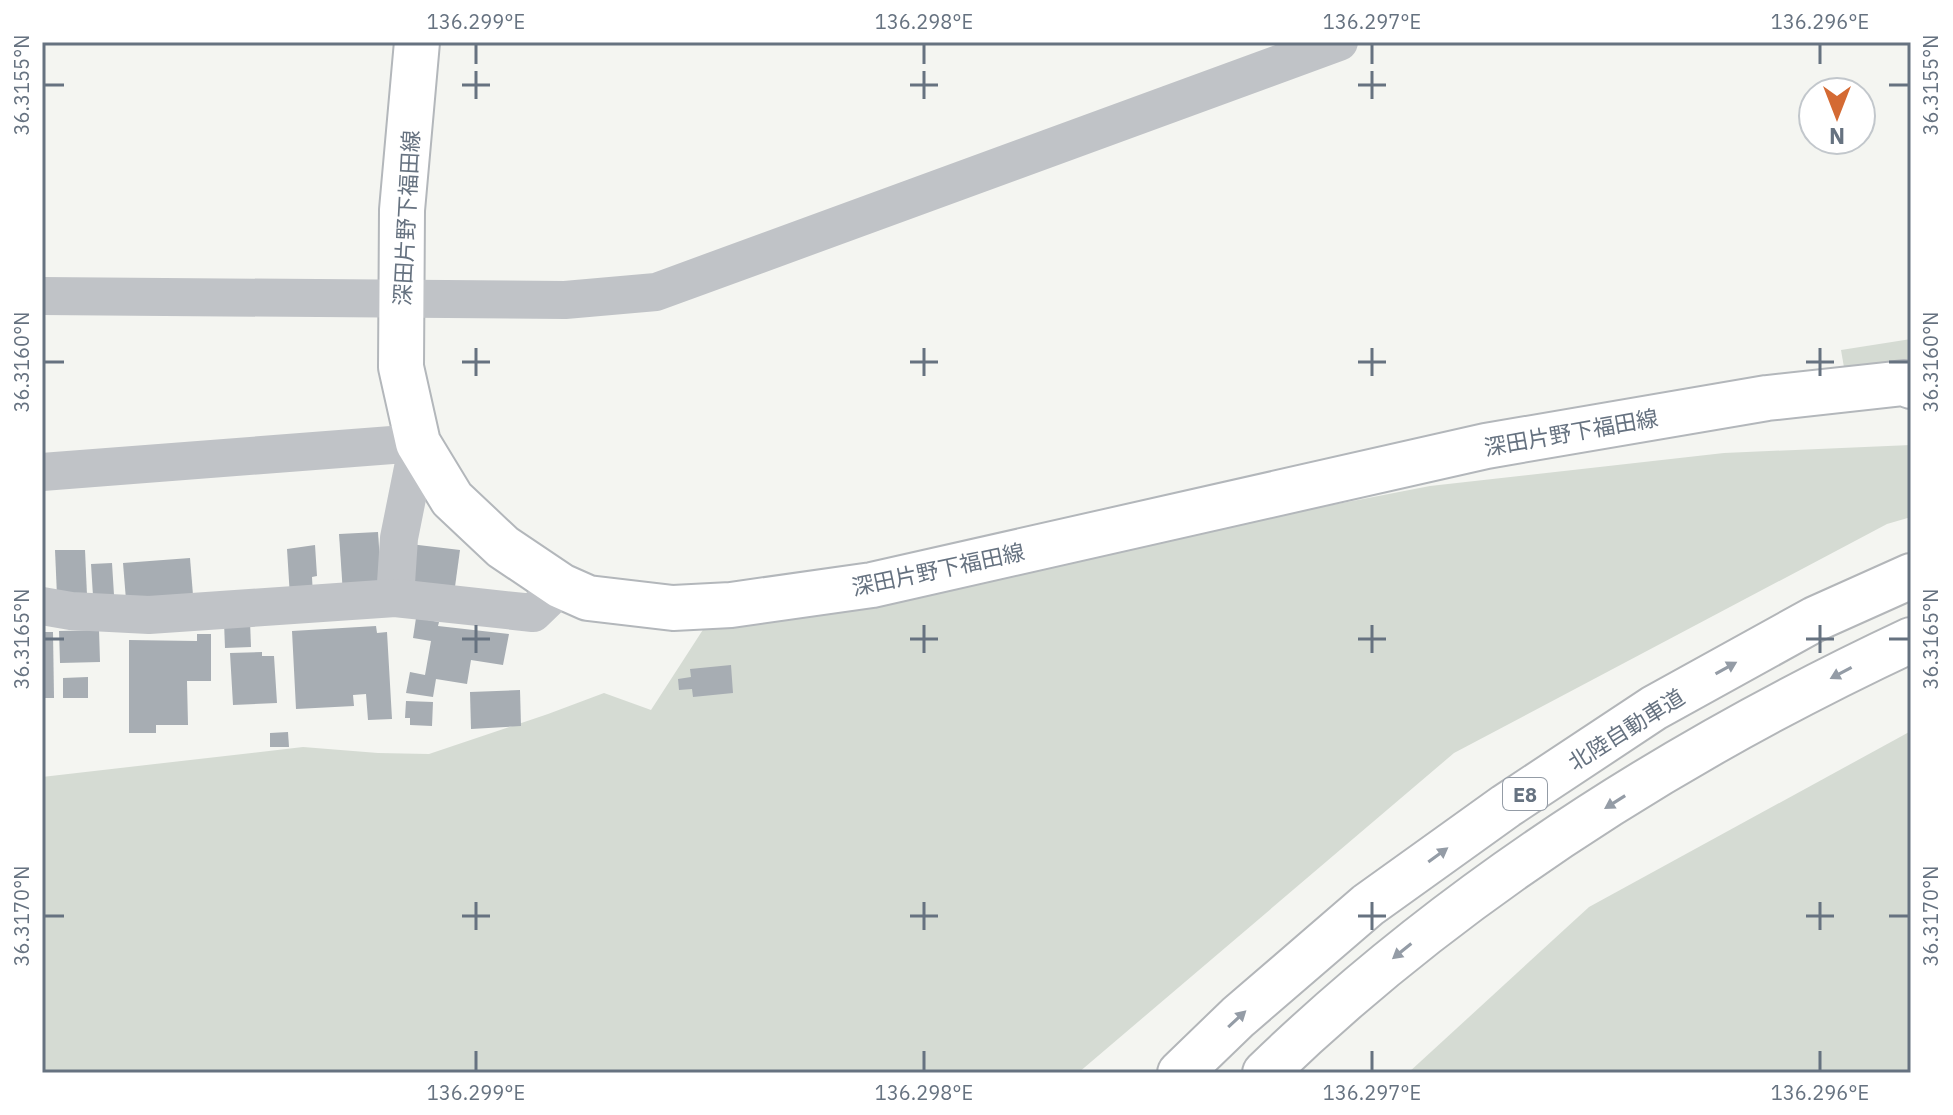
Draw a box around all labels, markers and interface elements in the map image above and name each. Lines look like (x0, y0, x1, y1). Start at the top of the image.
text: 136.299°E (427, 8, 525, 35)
text: 136.298°E (875, 8, 973, 35)
text: 136.297°E (1323, 8, 1421, 35)
text: 136.296°E (1771, 8, 1869, 35)
text: 36.3155°N (8, 35, 35, 135)
text: 36.3155°N (1917, 35, 1944, 135)
north arrow (1797, 76, 1877, 156)
text: N (1829, 122, 1845, 151)
street label: 深田片野下福田線 (387, 129, 425, 307)
text: 36.3160°N (8, 312, 35, 412)
text: 36.3160°N (1917, 312, 1944, 412)
street label: 深田片野下福田線 (1482, 402, 1660, 462)
street label: 深田片野下福田線 (849, 537, 1027, 601)
text: 36.3165°N (8, 589, 35, 689)
text: 36.3165°N (1917, 589, 1944, 689)
one-way arrow (1715, 661, 1738, 675)
one-way arrow (1829, 667, 1852, 680)
street label: 北陸自動車道 (1562, 682, 1690, 776)
road number: E8 (1503, 778, 1547, 810)
one-way arrow (1604, 794, 1626, 808)
one-way arrow (1427, 848, 1448, 863)
text: 36.3170°N (8, 866, 35, 966)
text: 36.3170°N (1917, 866, 1944, 966)
one-way arrow (1392, 943, 1412, 959)
one-way arrow (1227, 1011, 1246, 1029)
text: 136.299°E (427, 1079, 525, 1106)
text: 136.298°E (875, 1079, 973, 1106)
text: 136.297°E (1323, 1079, 1421, 1106)
text: 136.296°E (1771, 1079, 1869, 1106)

